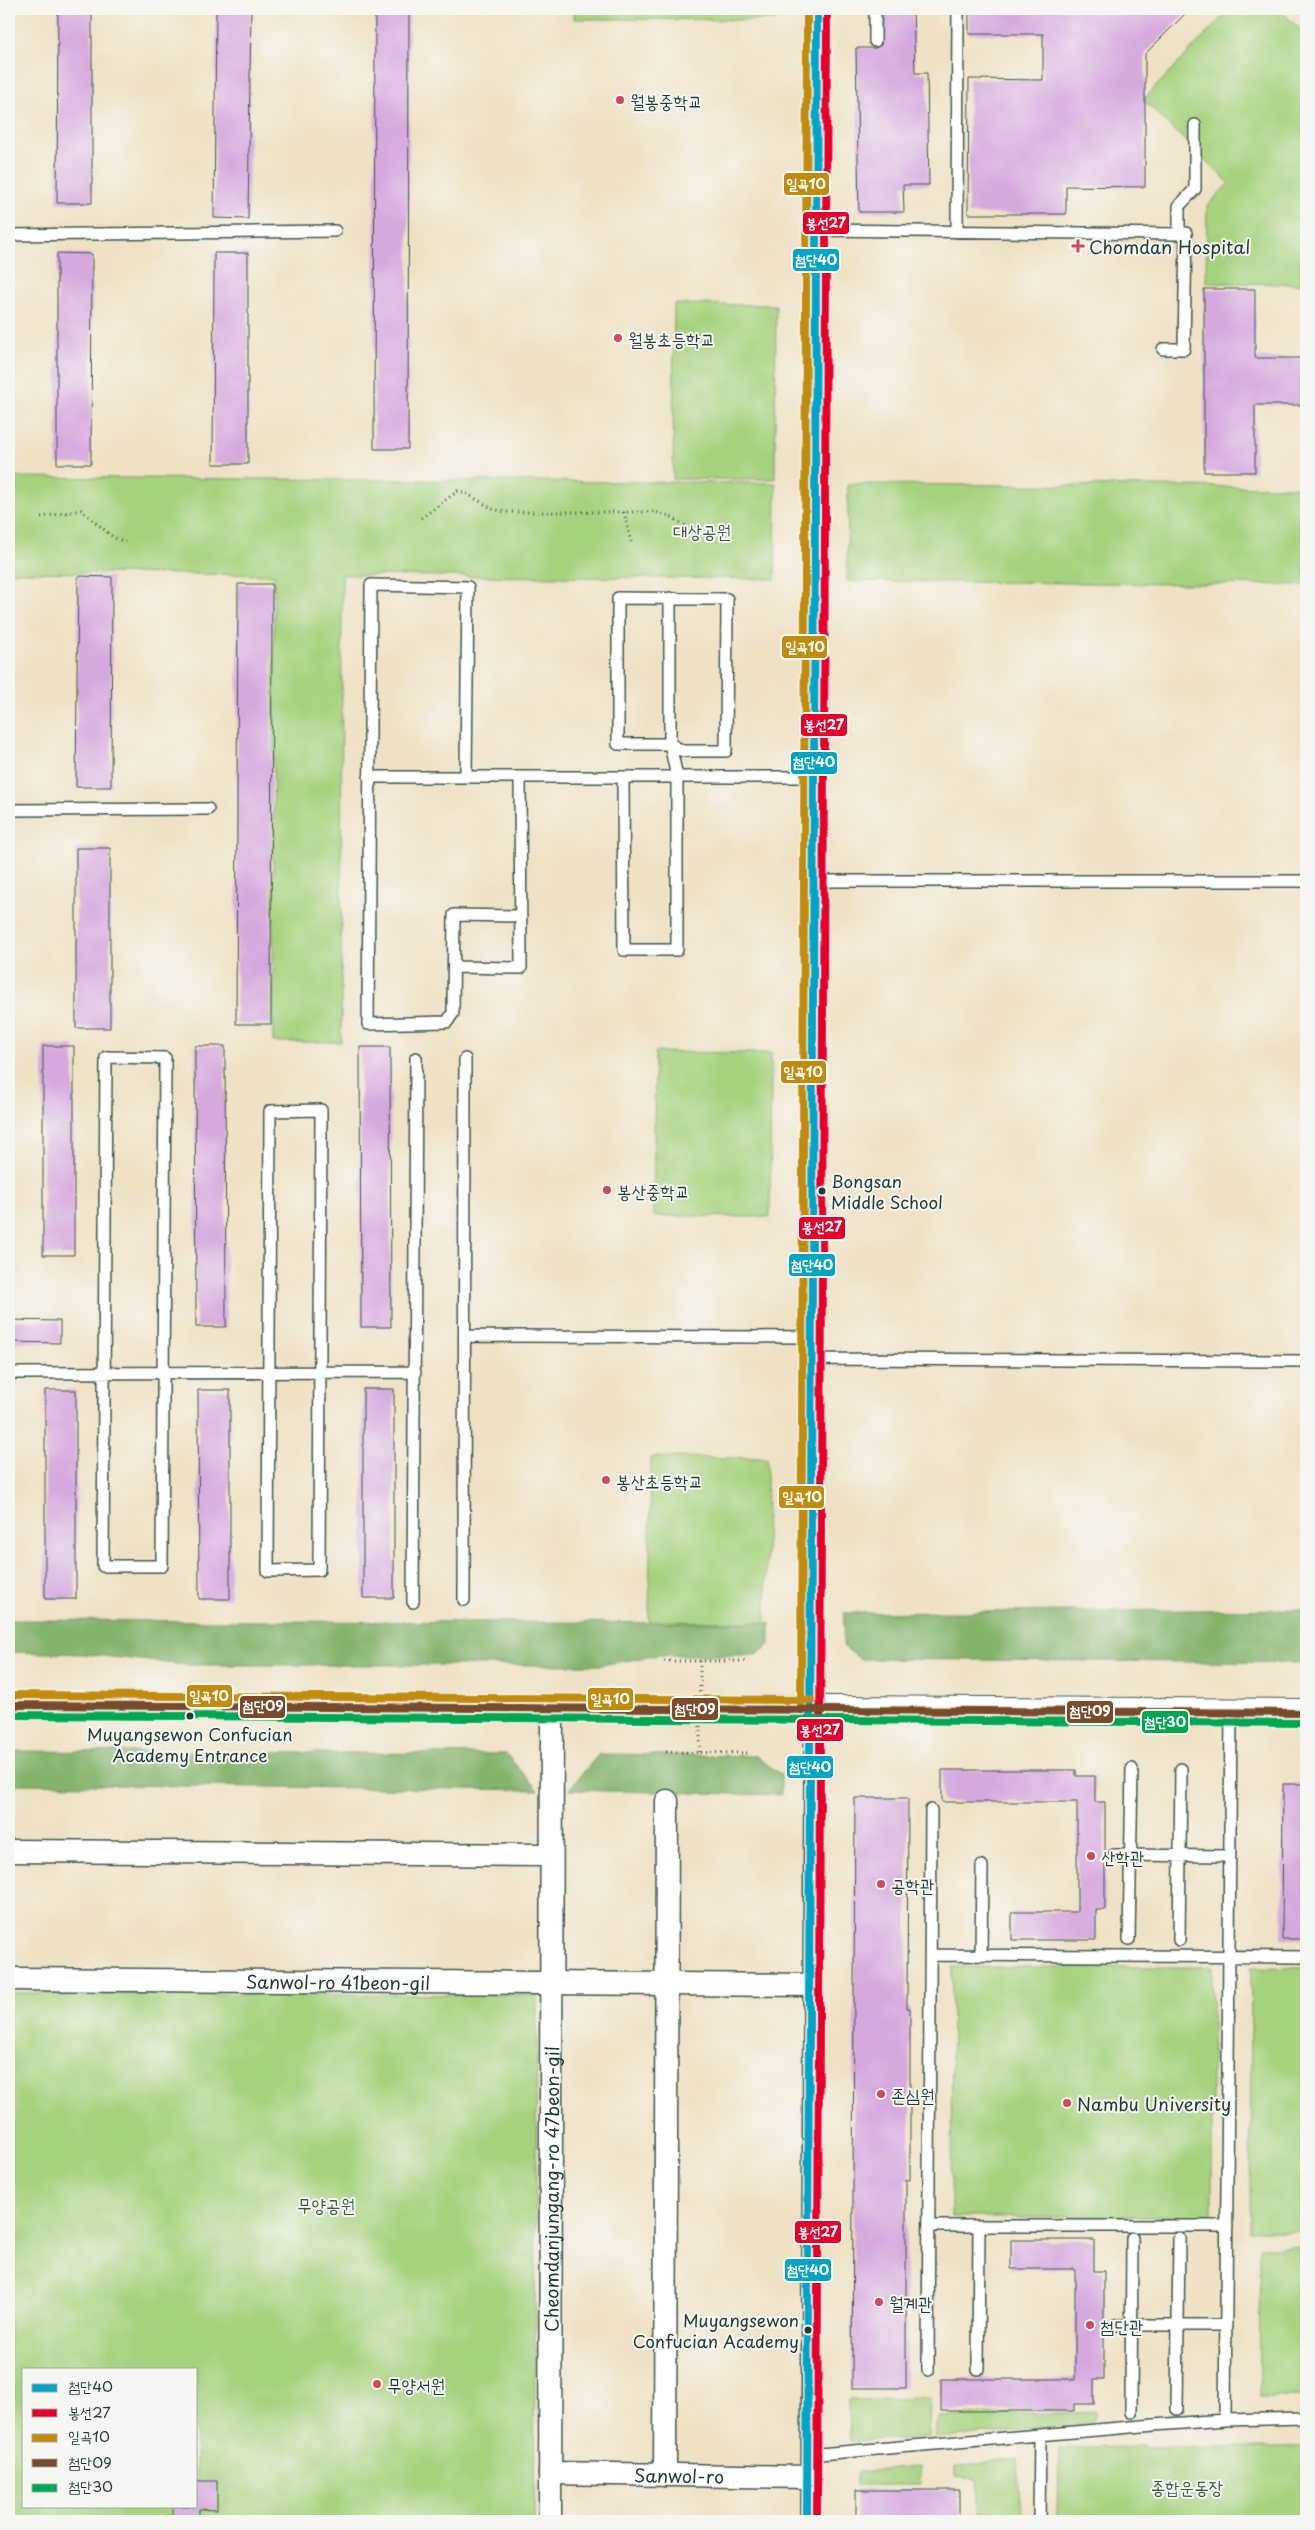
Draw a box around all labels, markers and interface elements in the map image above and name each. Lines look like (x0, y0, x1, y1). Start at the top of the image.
place label: 월봉중학교 (630, 87, 702, 114)
marker: 월봉중학교 (614, 94, 626, 106)
line badge: 일곡10 (783, 172, 830, 196)
text: 일곡10 (786, 173, 826, 194)
line badge: 봉선27 (802, 211, 850, 235)
text: 봉선27 (806, 212, 847, 233)
place label: Chomdan Hospital (1089, 233, 1250, 260)
marker: Chomdan Hospital (1071, 239, 1085, 253)
line badge: 첨단40 (792, 248, 840, 272)
text: 첨단40 (795, 249, 837, 270)
place label: 월봉초등학교 (628, 325, 715, 352)
marker: 월봉초등학교 (612, 332, 624, 344)
park label: 대상공원 (673, 517, 731, 544)
line badge: 일곡10 (781, 635, 828, 659)
text: 일곡10 (785, 636, 825, 657)
line badge: 봉선27 (800, 713, 848, 737)
text: 봉선27 (804, 714, 845, 735)
line badge: 첨단40 (790, 751, 838, 775)
text: 첨단40 (793, 751, 835, 772)
line badge: 일곡10 (780, 1060, 827, 1084)
text: 일곡10 (783, 1061, 823, 1082)
place label: Bongsan Middle School (831, 1168, 943, 1215)
place label: 봉산중학교 (617, 1177, 689, 1204)
marker: 봉산중학교 (601, 1184, 613, 1196)
marker: Bongsan Middle School (817, 1186, 827, 1196)
line badge: 봉선27 (798, 1216, 846, 1240)
text: 봉선27 (802, 1216, 843, 1237)
line badge: 첨단40 (788, 1253, 836, 1277)
text: 첨단40 (791, 1254, 833, 1275)
place label: 봉산초등학교 (616, 1467, 703, 1494)
marker: 봉산초등학교 (600, 1474, 612, 1486)
line badge: 일곡10 (778, 1485, 825, 1509)
text: 일곡10 (782, 1486, 822, 1507)
line badge: 일곡10 (186, 1684, 233, 1708)
text: 일곡10 (189, 1685, 229, 1706)
line badge: 일곡10 (587, 1687, 634, 1711)
text: 일곡10 (590, 1688, 630, 1709)
line badge: 첨단09 (239, 1695, 286, 1719)
text: 첨단09 (242, 1695, 284, 1716)
line badge: 첨단09 (671, 1697, 719, 1721)
text: 첨단09 (674, 1698, 716, 1719)
line badge: 첨단09 (1066, 1700, 1114, 1724)
text: 첨단09 (1069, 1700, 1111, 1721)
line badge: 첨단30 (1141, 1710, 1189, 1734)
marker: Muyangsewon Confucian Academy Entrance (185, 1711, 195, 1721)
text: 첨단30 (1144, 1711, 1186, 1732)
line badge: 봉선27 (796, 1718, 844, 1742)
text: 봉선27 (800, 1719, 841, 1740)
place label: Muyangsewon Confucian Academy Entrance (87, 1721, 293, 1768)
line badge: 첨단40 (786, 1755, 834, 1779)
text: 첨단40 (789, 1756, 831, 1777)
place label: 산학관 (1101, 1843, 1144, 1870)
marker: 산학관 (1085, 1850, 1097, 1862)
place label: 공학관 (891, 1871, 934, 1898)
marker: 공학관 (875, 1878, 887, 1890)
street label: Sanwol-ro 41beon-gil (246, 1967, 430, 1996)
street label: Cheomdanjungang-ro 47beon-gil (537, 2046, 565, 2332)
place label: 존심원 (891, 2081, 934, 2108)
marker: 존심원 (875, 2088, 887, 2100)
place label: Nambu University (1077, 2090, 1231, 2117)
marker: Nambu University (1061, 2097, 1073, 2109)
park label: 무양공원 (297, 2191, 355, 2218)
line badge: 봉선27 (794, 2220, 842, 2244)
text: 봉선27 (798, 2221, 839, 2242)
line badge: 첨단40 (784, 2258, 832, 2282)
text: 첨단40 (787, 2259, 829, 2280)
place label: 월계관 (889, 2289, 932, 2316)
marker: 월계관 (873, 2296, 885, 2308)
place label: Muyangsewon Confucian Academy (633, 2307, 799, 2354)
place label: 첨단관 (1100, 2312, 1143, 2339)
marker: 첨단관 (1084, 2319, 1096, 2331)
marker: Muyangsewon Confucian Academy (803, 2325, 813, 2335)
legend (22, 2368, 198, 2508)
place label: 무양서원 (387, 2371, 445, 2398)
text: 첨단40 (68, 2374, 113, 2397)
marker: 무양서원 (371, 2378, 383, 2390)
text: 봉선27 (68, 2400, 111, 2423)
text: 일곡10 (68, 2424, 110, 2447)
text: 첨단09 (68, 2450, 112, 2473)
street label: Sanwol-ro (634, 2461, 724, 2489)
park label: 종합운동장 (1151, 2473, 1223, 2500)
text: 첨단30 (68, 2474, 113, 2497)

